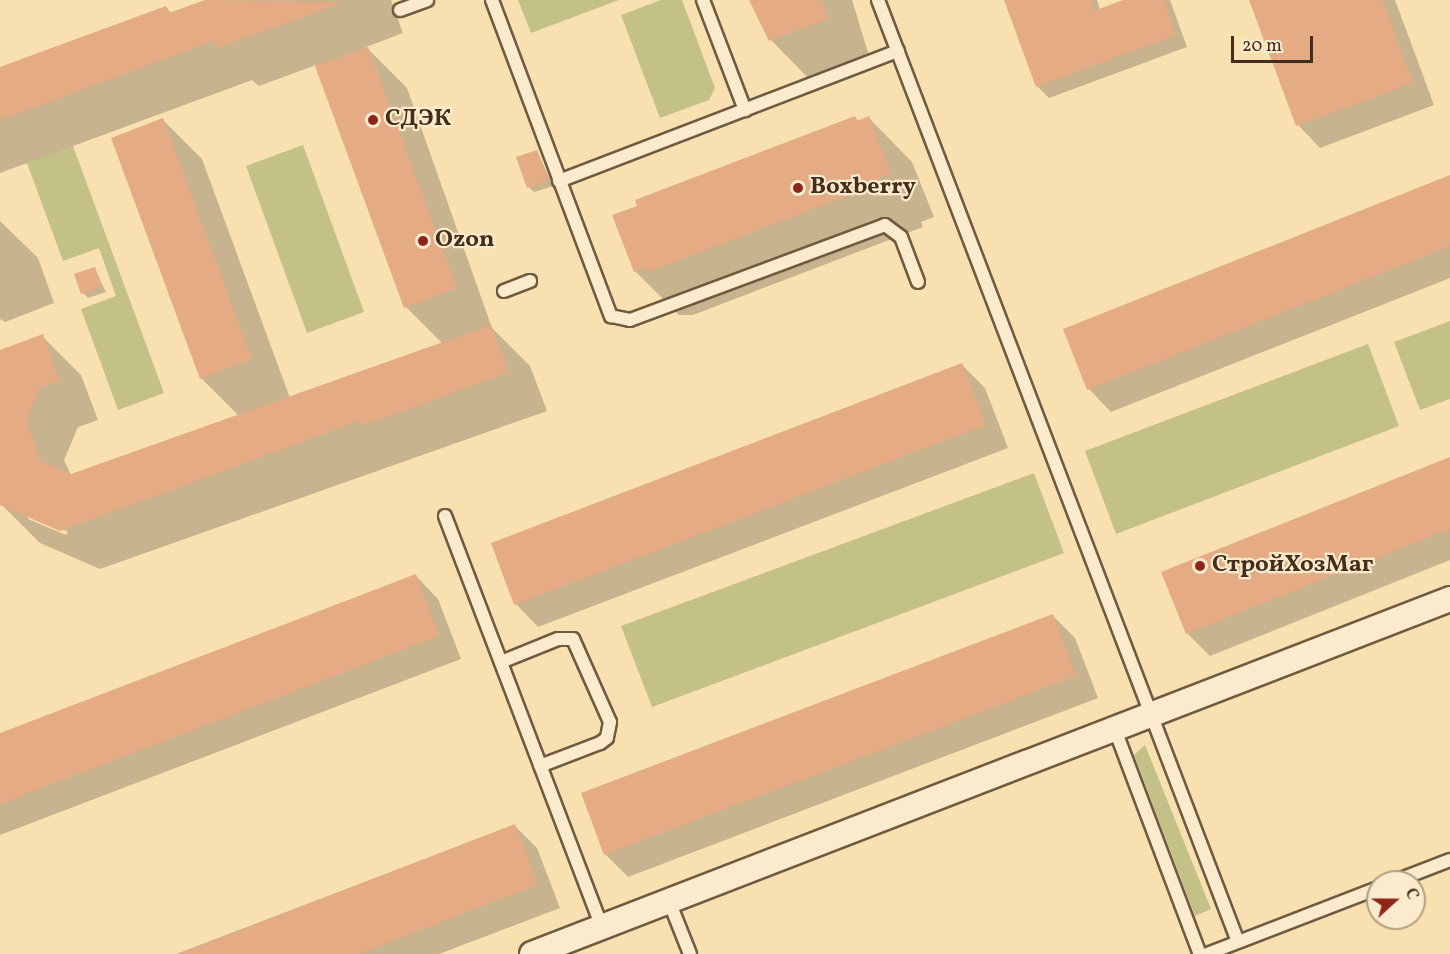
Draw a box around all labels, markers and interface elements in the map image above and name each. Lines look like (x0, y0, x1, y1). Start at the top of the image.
scale bar (1234, 24, 1316, 62)
text: 20 m (1242, 34, 1282, 59)
place label: СДЭК (385, 106, 451, 134)
marker: СДЭК (366, 113, 380, 127)
place label: Boxberry (810, 174, 916, 202)
marker: Boxberry (791, 181, 805, 195)
place label: Ozon (435, 227, 495, 255)
marker: Ozon (416, 234, 430, 248)
place label: СтройХозМаг (1212, 552, 1373, 580)
marker: СтройХозМаг (1193, 559, 1207, 573)
north arrow (1366, 870, 1426, 930)
text: С (1399, 886, 1423, 903)

